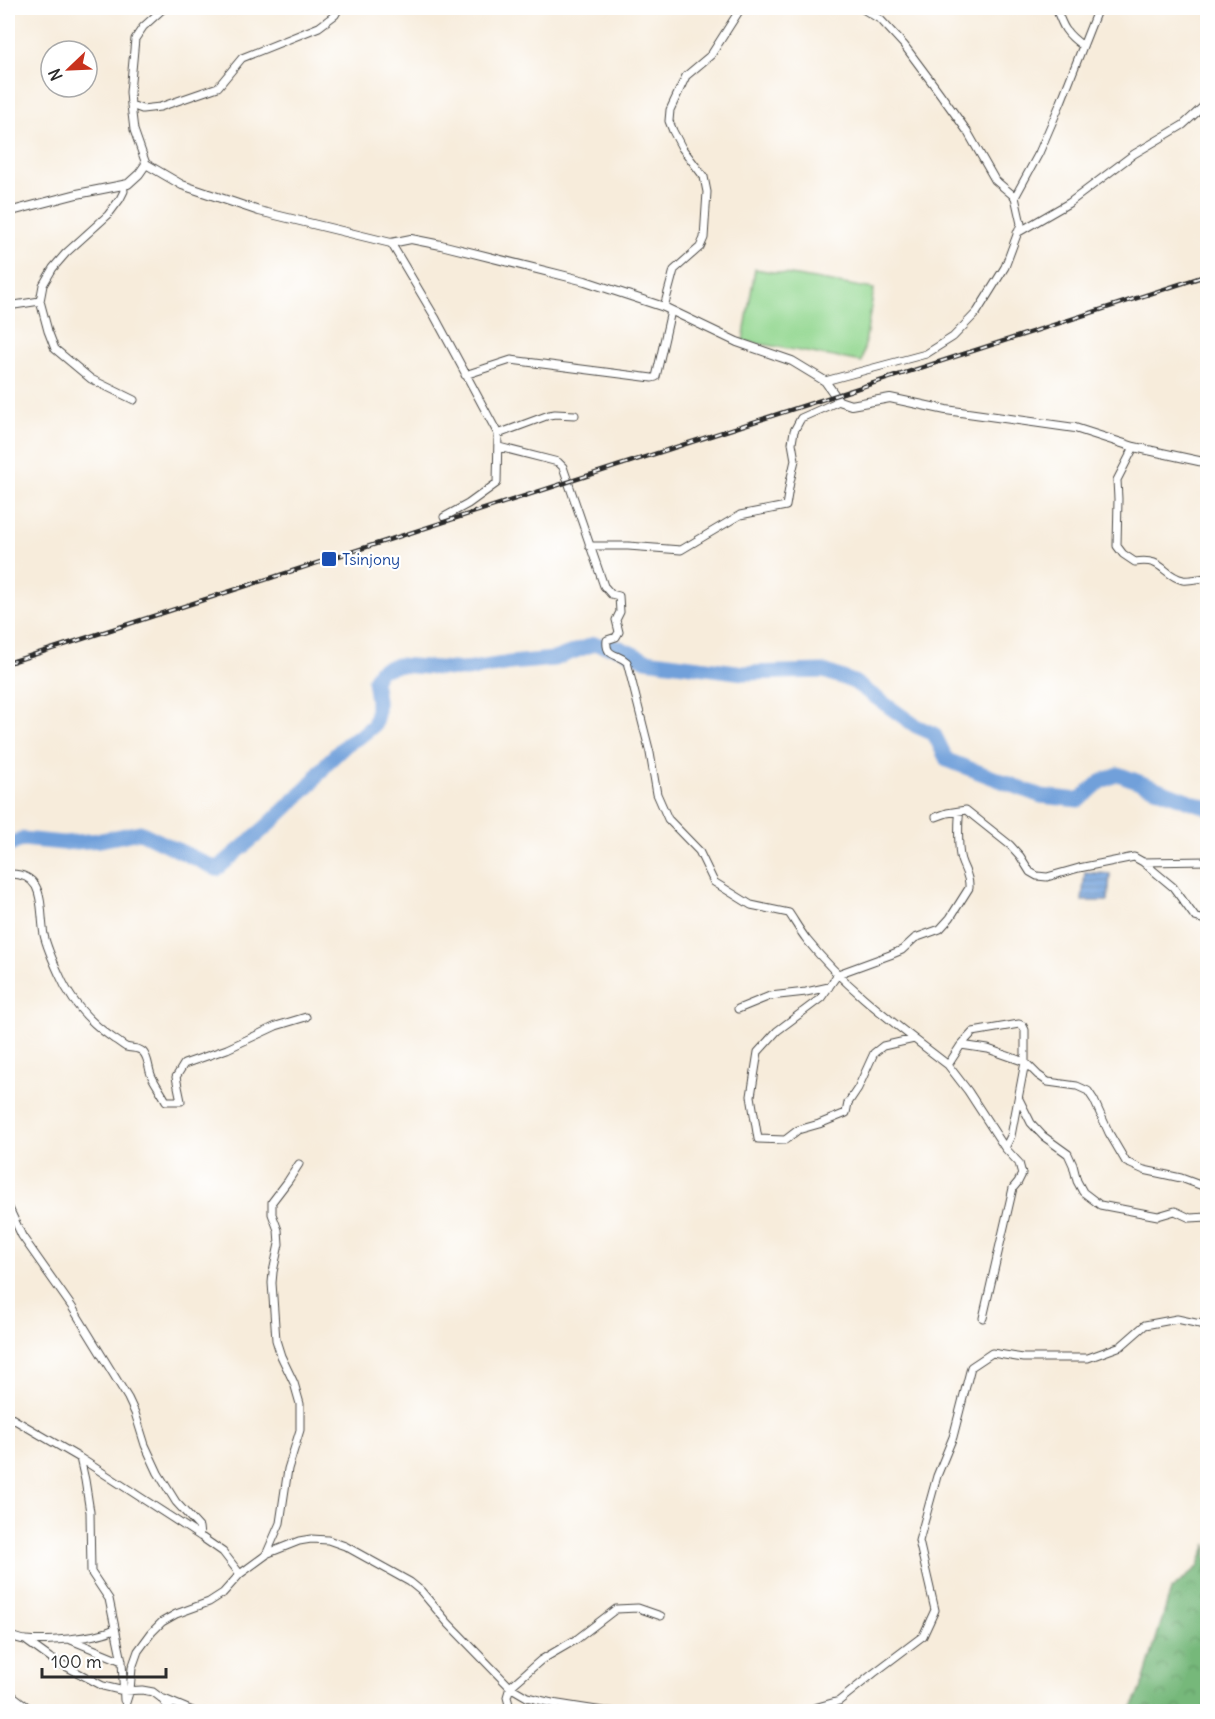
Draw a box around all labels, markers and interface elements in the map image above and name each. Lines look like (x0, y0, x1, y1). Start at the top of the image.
north arrow (39, 39, 99, 99)
text: N (44, 66, 67, 84)
place label: Tsinjony (342, 549, 400, 569)
marker: Tsinjony (320, 550, 338, 568)
scale bar (42, 1641, 166, 1679)
text: 100 m (51, 1650, 102, 1673)

